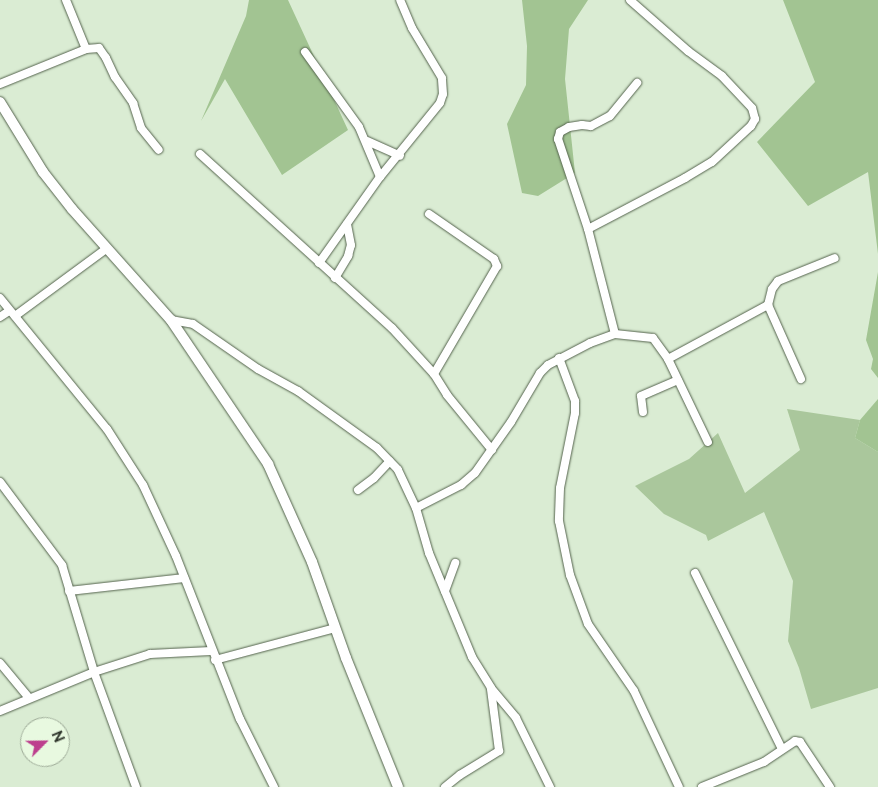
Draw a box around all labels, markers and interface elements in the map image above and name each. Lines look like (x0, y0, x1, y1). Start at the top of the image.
north arrow (20, 717, 70, 767)
text: N (48, 728, 67, 745)

